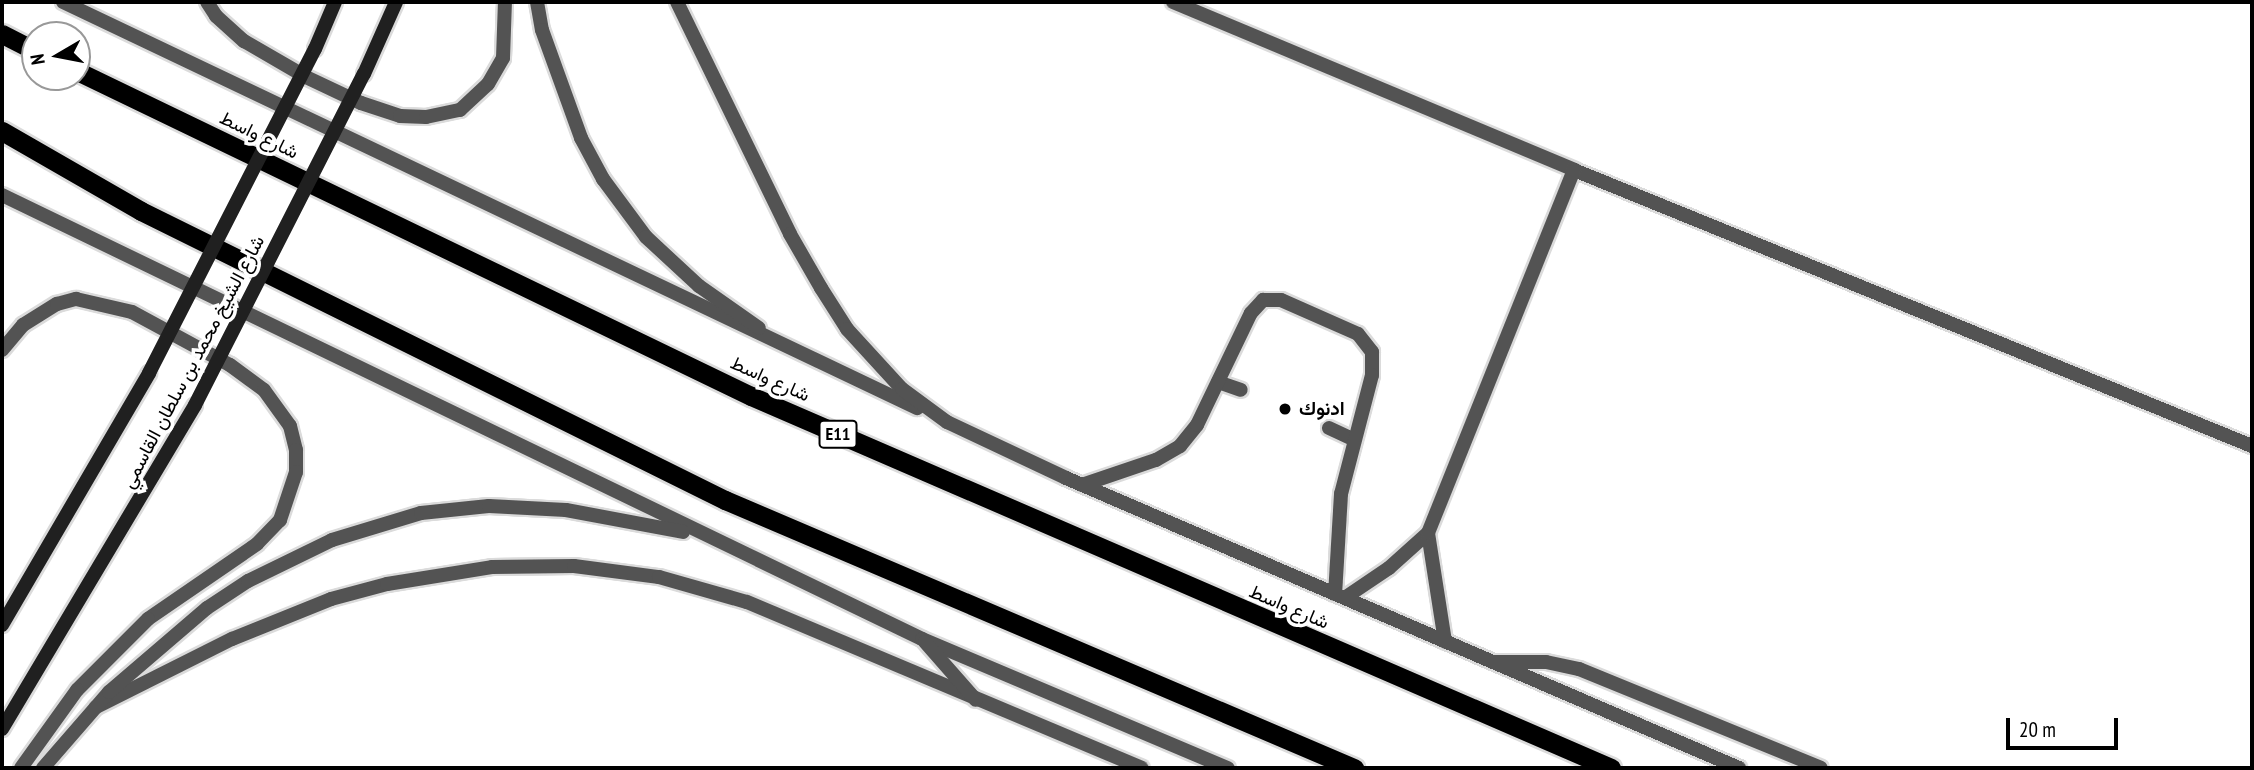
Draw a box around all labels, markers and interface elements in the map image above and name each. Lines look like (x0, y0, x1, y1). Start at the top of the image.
north arrow (21, 21, 91, 91)
text: N (25, 52, 50, 66)
street label: شارع واسط (216, 106, 302, 164)
street label: شارع الشيخ محمد بن سلطان القاسمي (116, 232, 270, 492)
street label: شارع واسط (727, 351, 813, 407)
place label: ادنوك (1299, 398, 1345, 420)
marker: ادنوك (1277, 401, 1293, 417)
road number: E11 (817, 420, 859, 448)
street label: شارع واسط (1246, 580, 1332, 634)
scale bar (2009, 704, 2121, 748)
text: 20 m (2019, 716, 2056, 743)

